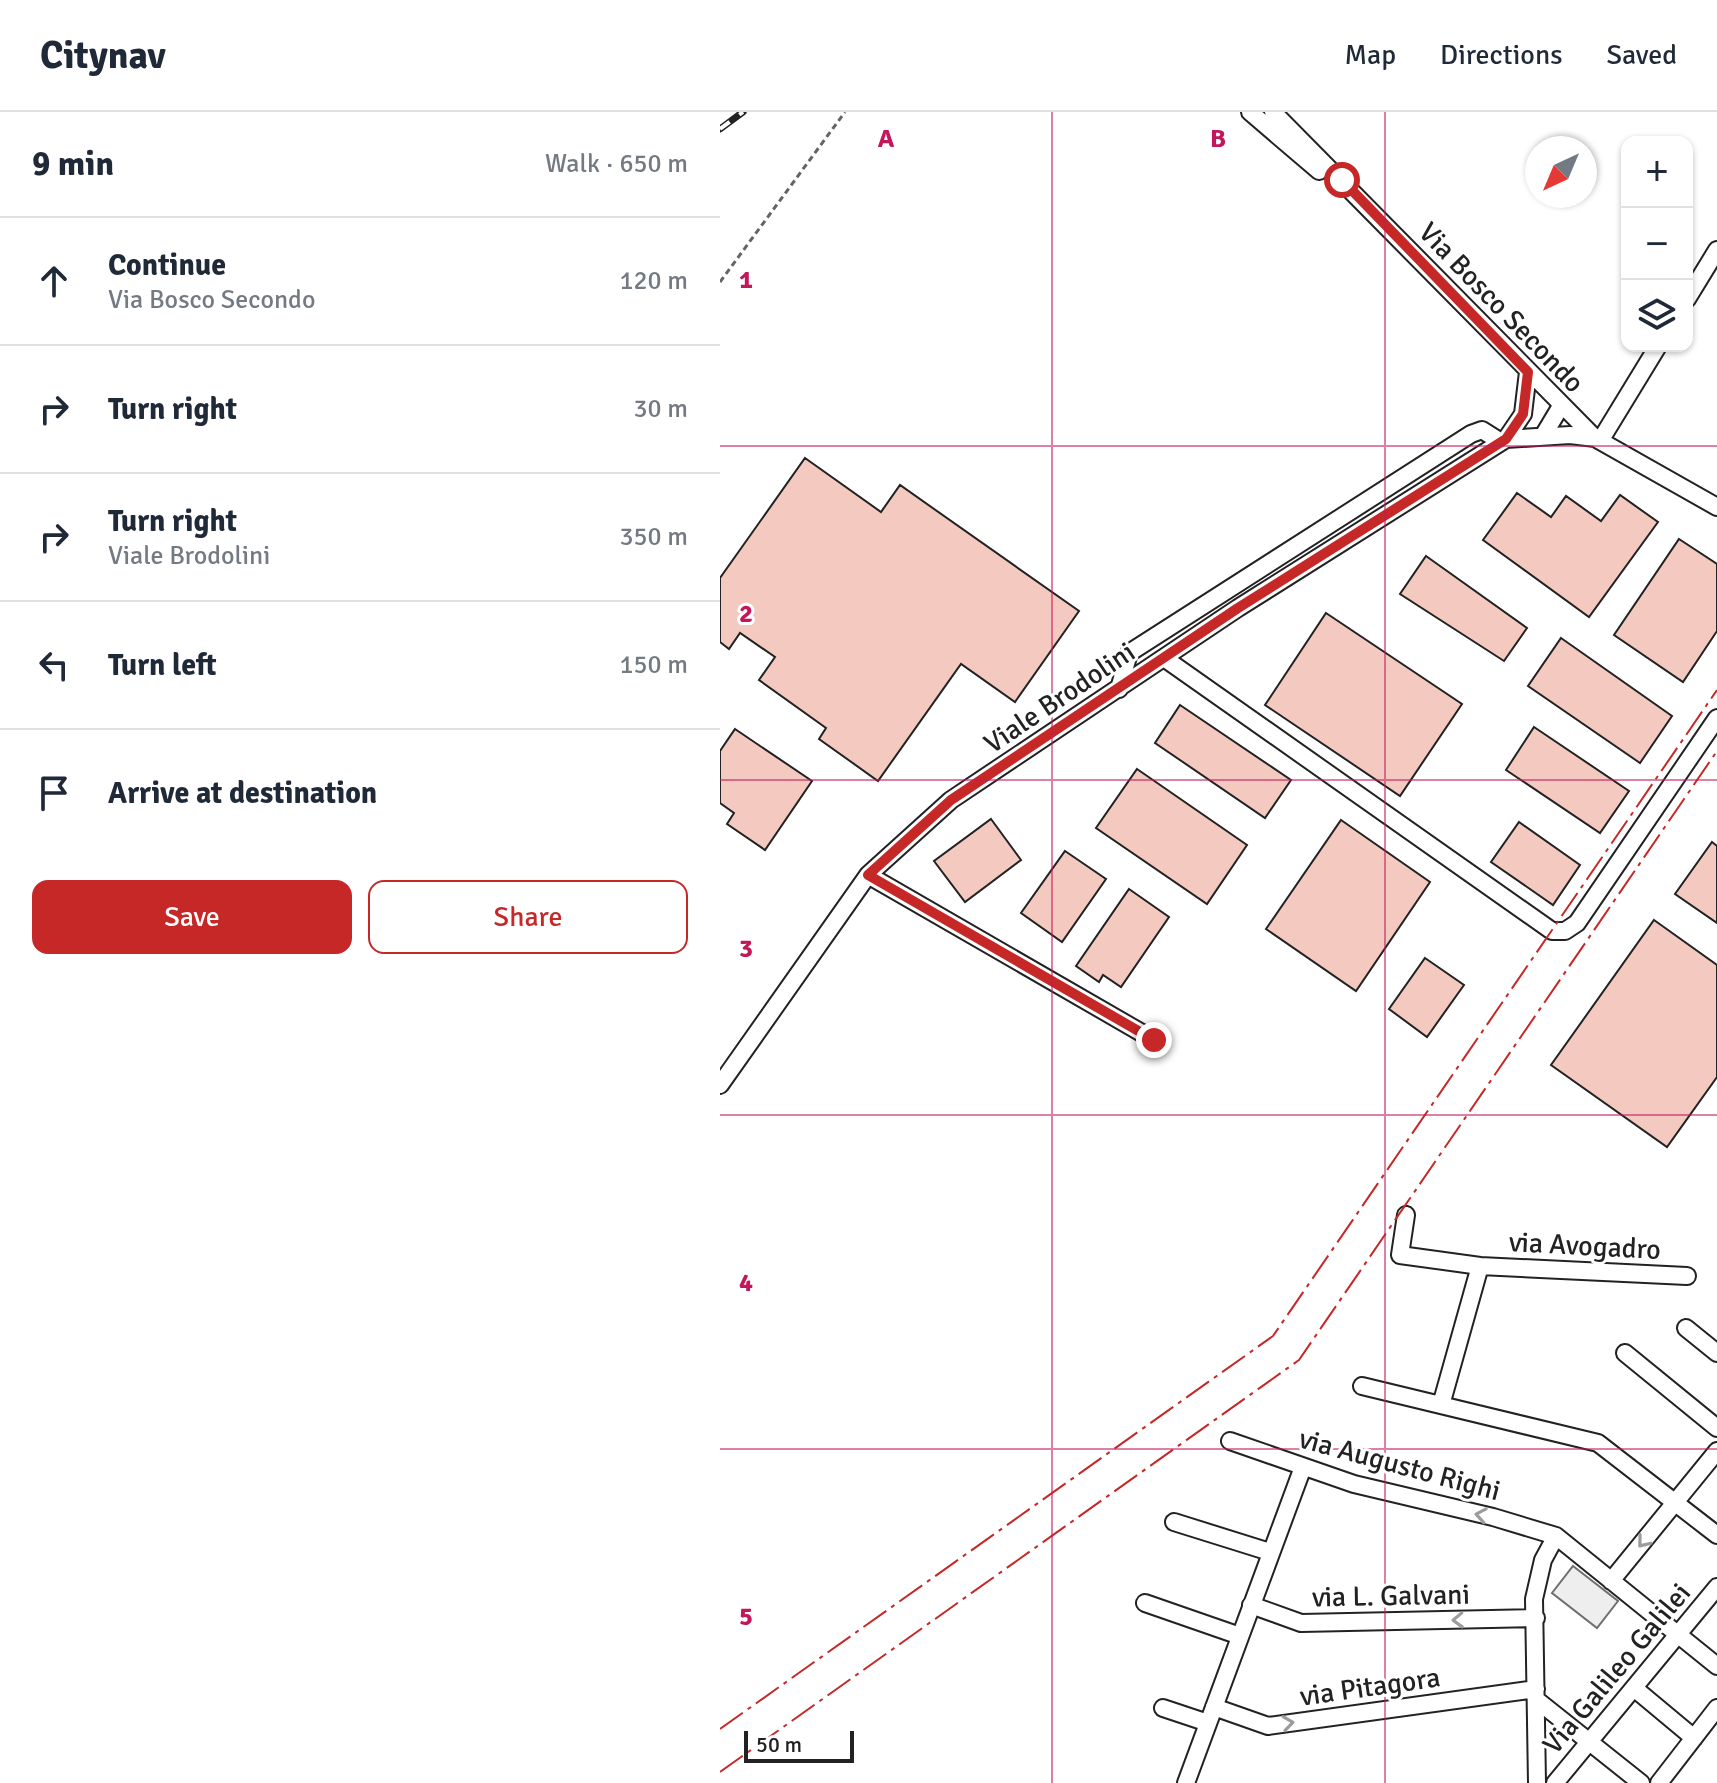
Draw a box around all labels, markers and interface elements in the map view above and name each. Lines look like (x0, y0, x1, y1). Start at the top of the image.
text: Citynav (40, 32, 166, 79)
text: Map (1344, 38, 1396, 72)
text: Directions (1440, 38, 1562, 72)
text: Saved (1606, 38, 1677, 72)
text: A (878, 123, 895, 155)
text: B (1210, 123, 1226, 155)
north arrow (1525, 136, 1597, 208)
map controls (1621, 136, 1693, 352)
button: + (1621, 136, 1693, 208)
text: 9 min (32, 143, 114, 185)
text: Walk · 650 m (545, 148, 688, 180)
route start (1324, 162, 1360, 198)
button: − (1621, 208, 1693, 280)
street label: Via Bosco Secondo (1411, 216, 1591, 400)
text: Continue (108, 247, 226, 284)
icon: ahead (32, 259, 76, 303)
text: 1 (739, 264, 753, 296)
text: 120 m (619, 265, 688, 297)
button: layers (1621, 280, 1693, 352)
text: Via Bosco Secondo (108, 284, 315, 316)
icon: right (32, 387, 76, 431)
text: Turn right (108, 391, 237, 428)
text: 30 m (633, 393, 688, 425)
text: Turn right (108, 503, 237, 540)
icon: right (32, 515, 76, 559)
text: 350 m (619, 521, 688, 553)
text: Viale Brodolini (108, 540, 270, 572)
text: 2 (739, 598, 753, 630)
street label: Viale Brodolini (978, 635, 1142, 761)
icon: left (32, 643, 76, 687)
text: Turn left (108, 647, 217, 684)
text: 150 m (619, 649, 688, 681)
icon: arrive (32, 771, 76, 815)
text: Arrive at destination (108, 775, 377, 812)
button: Save (32, 880, 352, 954)
button: Share (368, 880, 688, 954)
text: 3 (739, 933, 753, 965)
route end (1136, 1022, 1172, 1058)
street label: via Avogadro (1508, 1225, 1662, 1267)
text: 4 (739, 1267, 753, 1299)
street label: via Augusto Righi (1295, 1422, 1504, 1508)
one-way arrow (1474, 1507, 1488, 1524)
one-way arrow (1639, 1533, 1653, 1548)
street label: Via Galileo Galilei (1536, 1577, 1698, 1761)
street label: via L. Galvani (1312, 1578, 1470, 1614)
text: 5 (739, 1601, 753, 1633)
one-way arrow (1451, 1611, 1464, 1628)
street label: via Pitagora (1298, 1660, 1442, 1714)
one-way arrow (1281, 1715, 1295, 1732)
scale bar (744, 1727, 854, 1763)
text: 50 m (756, 1731, 802, 1758)

